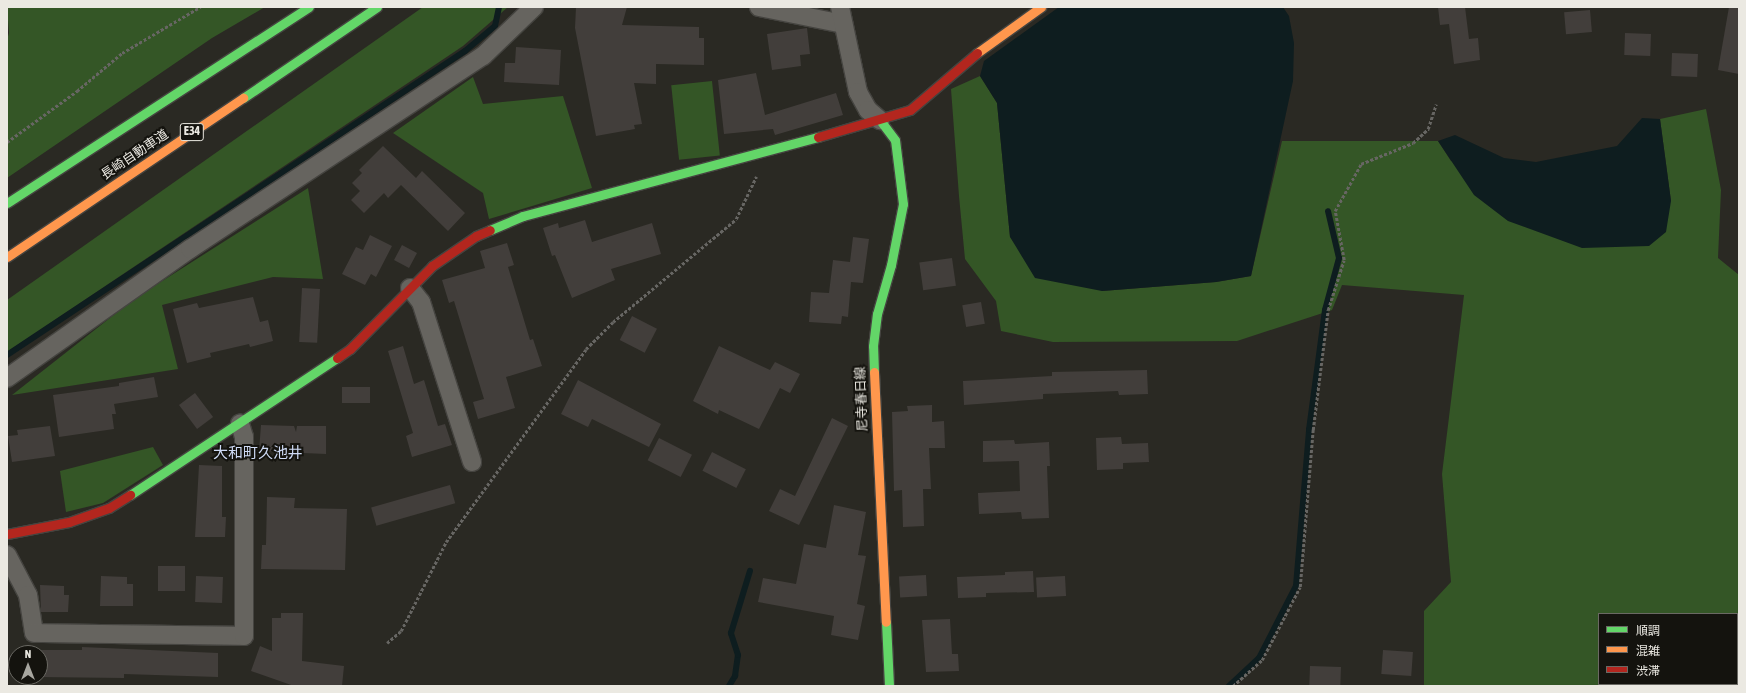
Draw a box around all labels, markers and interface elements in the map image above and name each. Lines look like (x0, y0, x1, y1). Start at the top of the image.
road number: E34 (179, 122, 205, 142)
street label: 長崎自動車道 (98, 127, 172, 183)
street label: 尼寺春日線 (853, 366, 871, 432)
district label: 大和町久池井 (213, 444, 303, 462)
legend (1598, 613, 1738, 685)
text: 順調 (1636, 624, 1660, 638)
text: 混雑 (1636, 644, 1660, 658)
north arrow (8, 645, 48, 685)
text: N (25, 648, 31, 660)
text: 渋滞 (1636, 664, 1660, 678)

